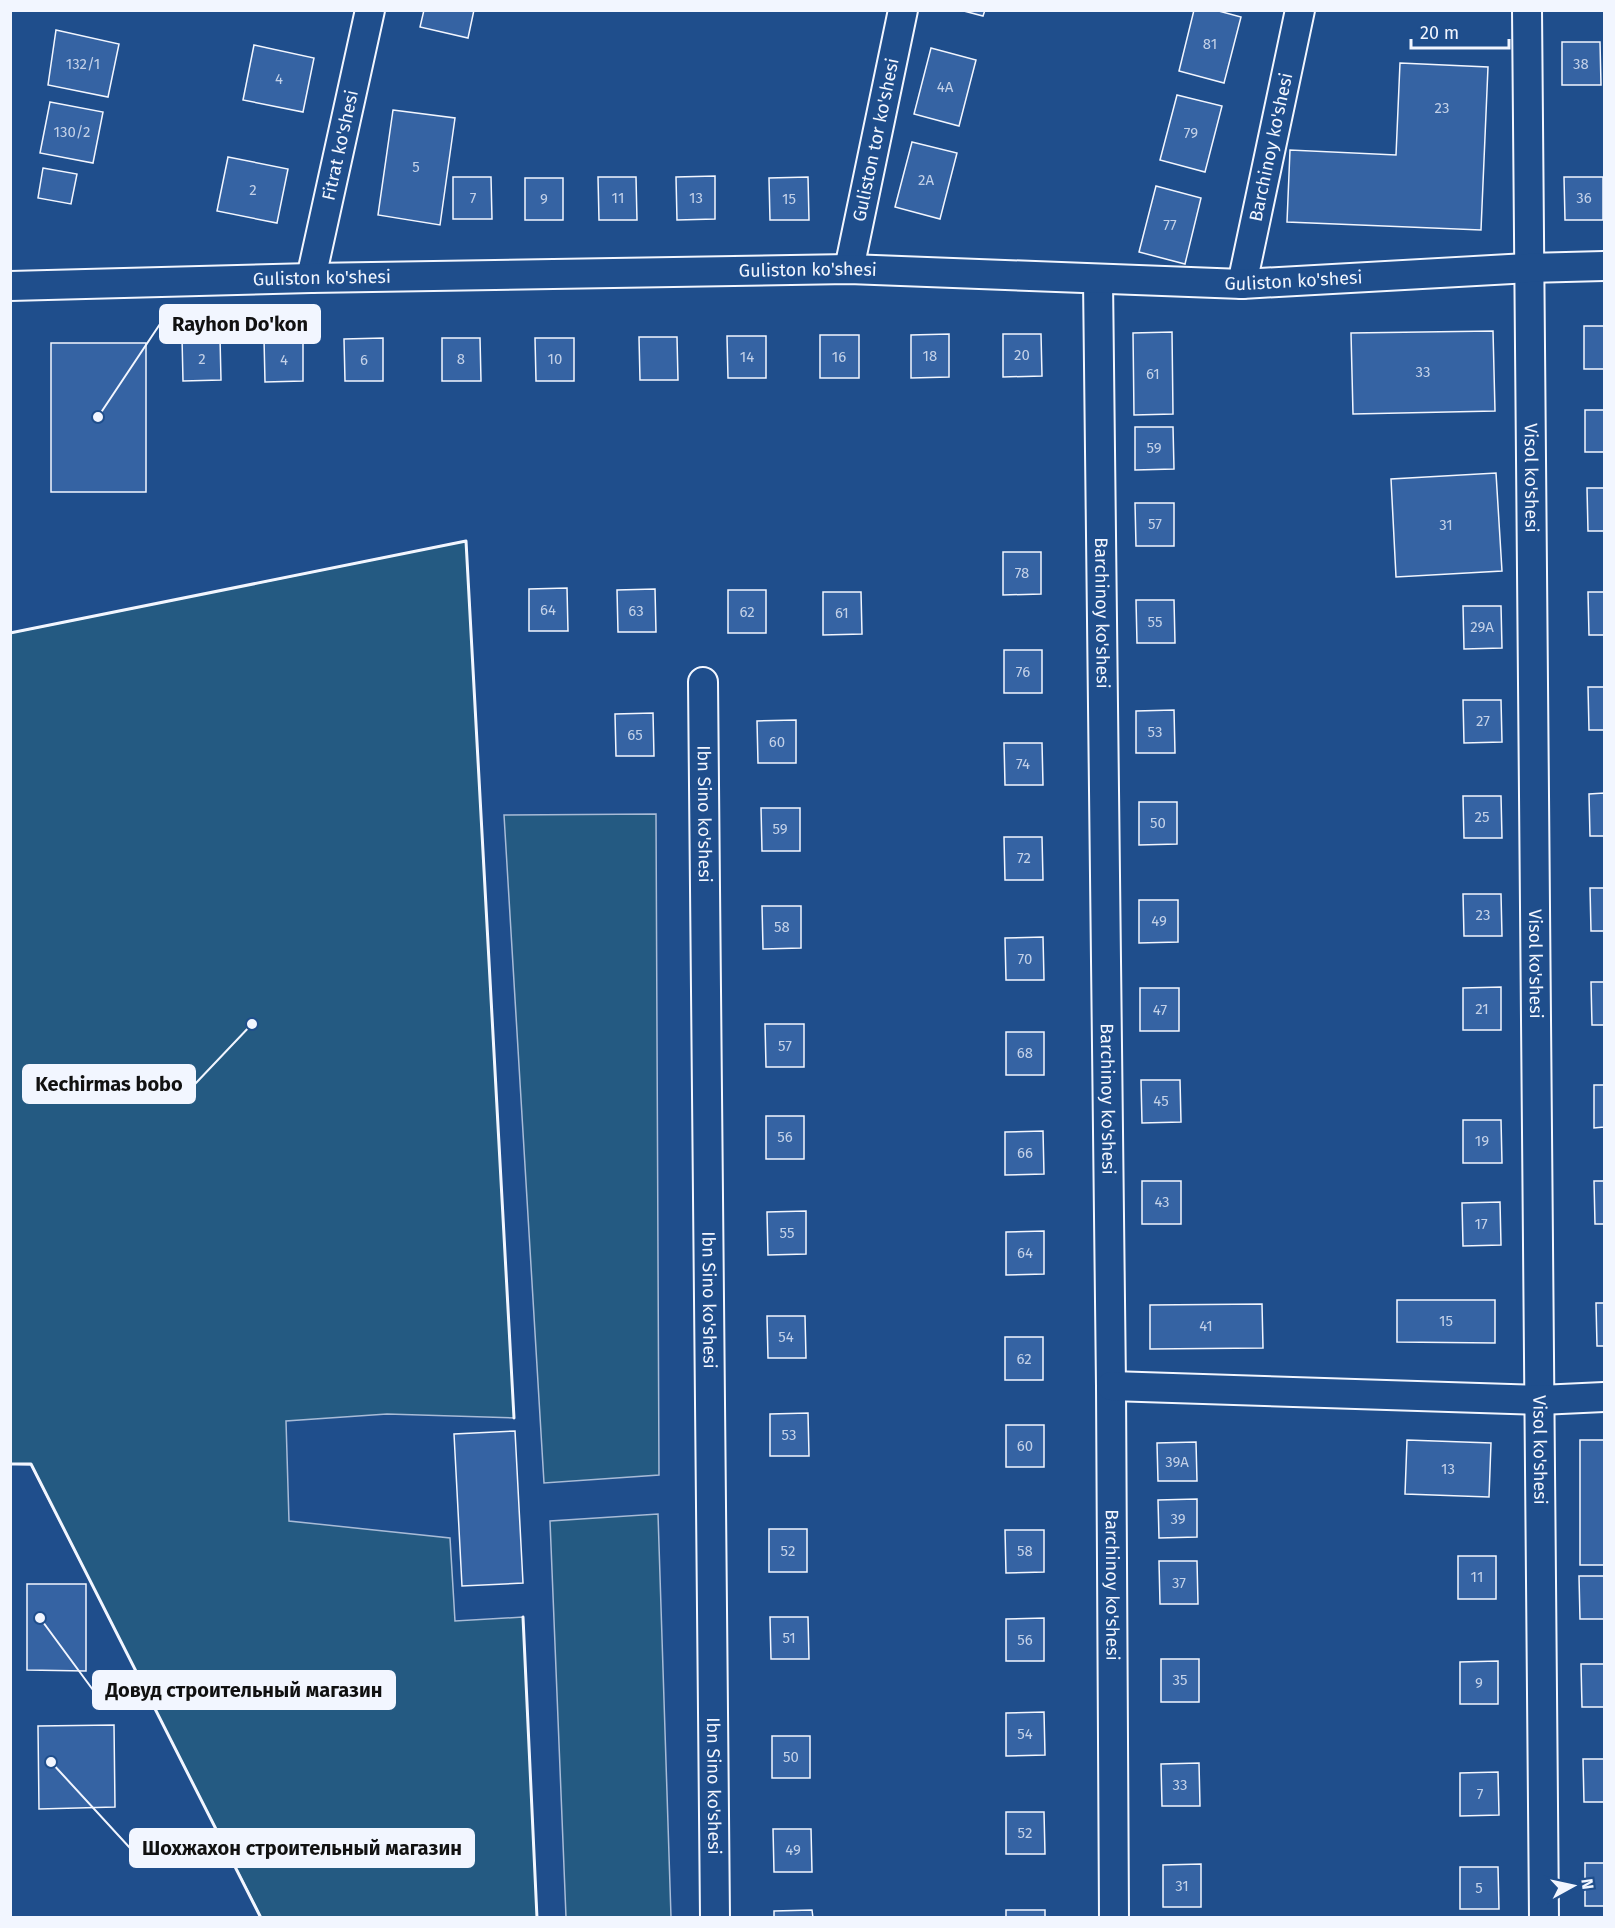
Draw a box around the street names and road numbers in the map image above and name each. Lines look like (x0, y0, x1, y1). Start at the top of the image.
street label: Guliston tor ko'shesi (848, 56, 904, 224)
street label: Barchinoy ko'shesi (1245, 71, 1297, 223)
street label: Fitrat ko'shesi (317, 88, 363, 203)
street label: Guliston ko'shesi (739, 258, 877, 282)
street label: Guliston ko'shesi (253, 266, 391, 291)
street label: Guliston ko'shesi (1224, 266, 1363, 295)
street label: Visol ko'shesi (1520, 423, 1543, 533)
street label: Barchinoy ko'shesi (1090, 537, 1114, 689)
street label: Ibn Sino ko'shesi (693, 745, 716, 883)
street label: Visol ko'shesi (1524, 909, 1547, 1019)
street label: Barchinoy ko'shesi (1096, 1023, 1120, 1175)
street label: Ibn Sino ko'shesi (697, 1231, 721, 1369)
street label: Visol ko'shesi (1528, 1395, 1551, 1505)
street label: Barchinoy ko'shesi (1101, 1509, 1124, 1661)
street label: Ibn Sino ko'shesi (702, 1717, 725, 1855)

